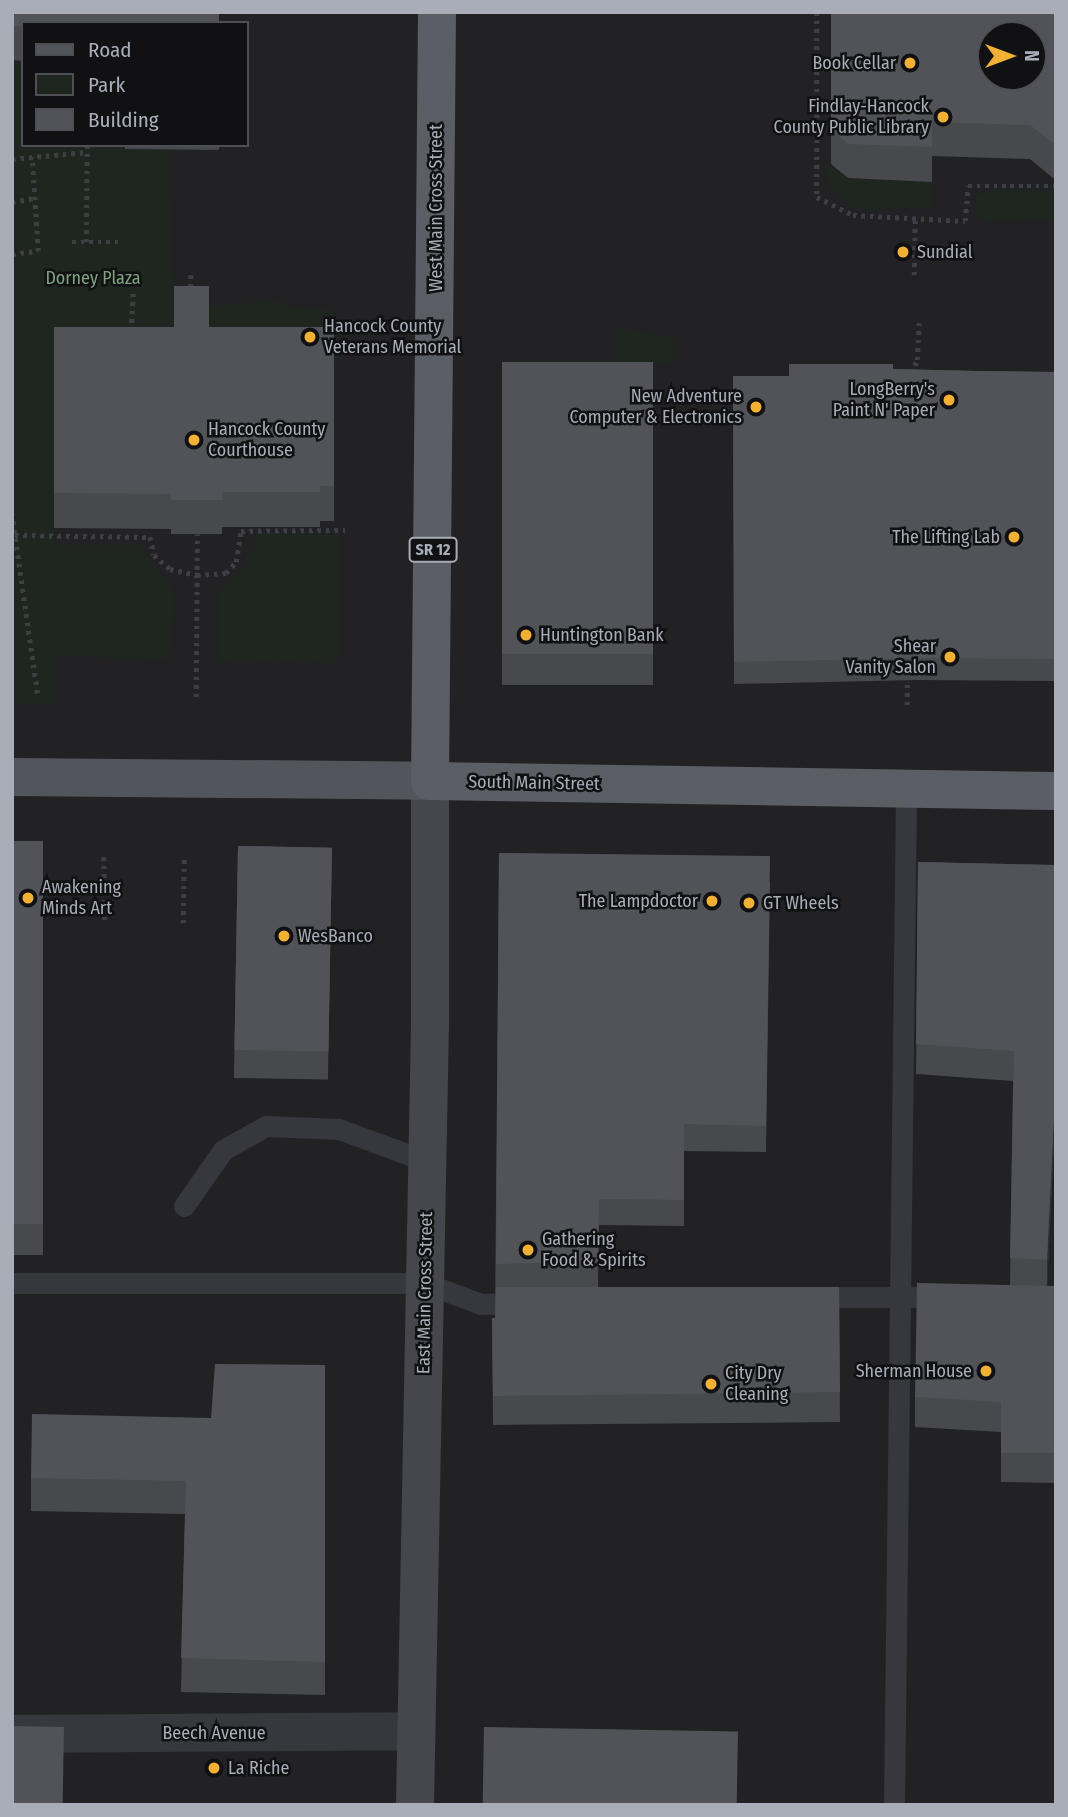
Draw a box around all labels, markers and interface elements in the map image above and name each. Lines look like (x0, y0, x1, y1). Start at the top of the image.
legend (21, 21, 248, 147)
north arrow (977, 21, 1047, 91)
text: Road (88, 37, 132, 63)
text: N (1020, 50, 1043, 62)
place label: Book Cellar (812, 52, 896, 74)
marker: Book Cellar (902, 55, 918, 71)
text: Park (88, 72, 125, 98)
place label: Findlay-Hancock County Public Library (774, 96, 929, 138)
text: Building (88, 107, 159, 133)
marker: Findlay-Hancock County Public Library (935, 109, 951, 125)
street label: West Main Cross Street (425, 124, 447, 292)
place label: Sundial (917, 241, 972, 263)
marker: Sundial (895, 244, 911, 260)
park label: Dorney Plaza (45, 267, 141, 289)
place label: Hancock County Veterans Memorial (324, 316, 461, 358)
marker: Hancock County Veterans Memorial (302, 329, 318, 345)
place label: LongBerry's Paint N' Paper (833, 379, 935, 422)
place label: New Adventure Computer & Electronics (570, 386, 742, 428)
marker: LongBerry's Paint N' Paper (941, 392, 957, 408)
marker: New Adventure Computer & Electronics (748, 399, 764, 415)
place label: Hancock County Courthouse (208, 419, 325, 462)
marker: Hancock County Courthouse (186, 432, 202, 448)
place label: The Lifting Lab (892, 526, 1000, 548)
marker: The Lifting Lab (1006, 529, 1022, 545)
road number: SR 12 (408, 538, 458, 562)
place label: Huntington Bank (540, 624, 664, 646)
marker: Huntington Bank (518, 627, 534, 643)
place label: Shear Vanity Salon (845, 636, 936, 678)
marker: Shear Vanity Salon (942, 649, 958, 665)
street label: South Main Street (468, 771, 600, 795)
place label: Awakening Minds Art (42, 877, 121, 920)
marker: Awakening Minds Art (20, 890, 36, 906)
place label: The Lampdoctor (579, 890, 698, 912)
place label: GT Wheels (763, 892, 839, 914)
marker: The Lampdoctor (704, 893, 720, 909)
marker: GT Wheels (741, 895, 757, 911)
place label: WesBanco (298, 925, 373, 947)
marker: WesBanco (276, 928, 292, 944)
street label: East Main Cross Street (413, 1212, 437, 1374)
place label: Gathering Food & Spirits (542, 1229, 646, 1272)
marker: Gathering Food & Spirits (520, 1242, 536, 1258)
place label: Sherman House (856, 1360, 972, 1382)
place label: City Dry Cleaning (725, 1363, 788, 1406)
marker: Sherman House (978, 1363, 994, 1379)
marker: City Dry Cleaning (703, 1376, 719, 1392)
street label: Beech Avenue (162, 1722, 266, 1744)
place label: La Riche (228, 1757, 289, 1779)
marker: La Riche (206, 1760, 222, 1776)

